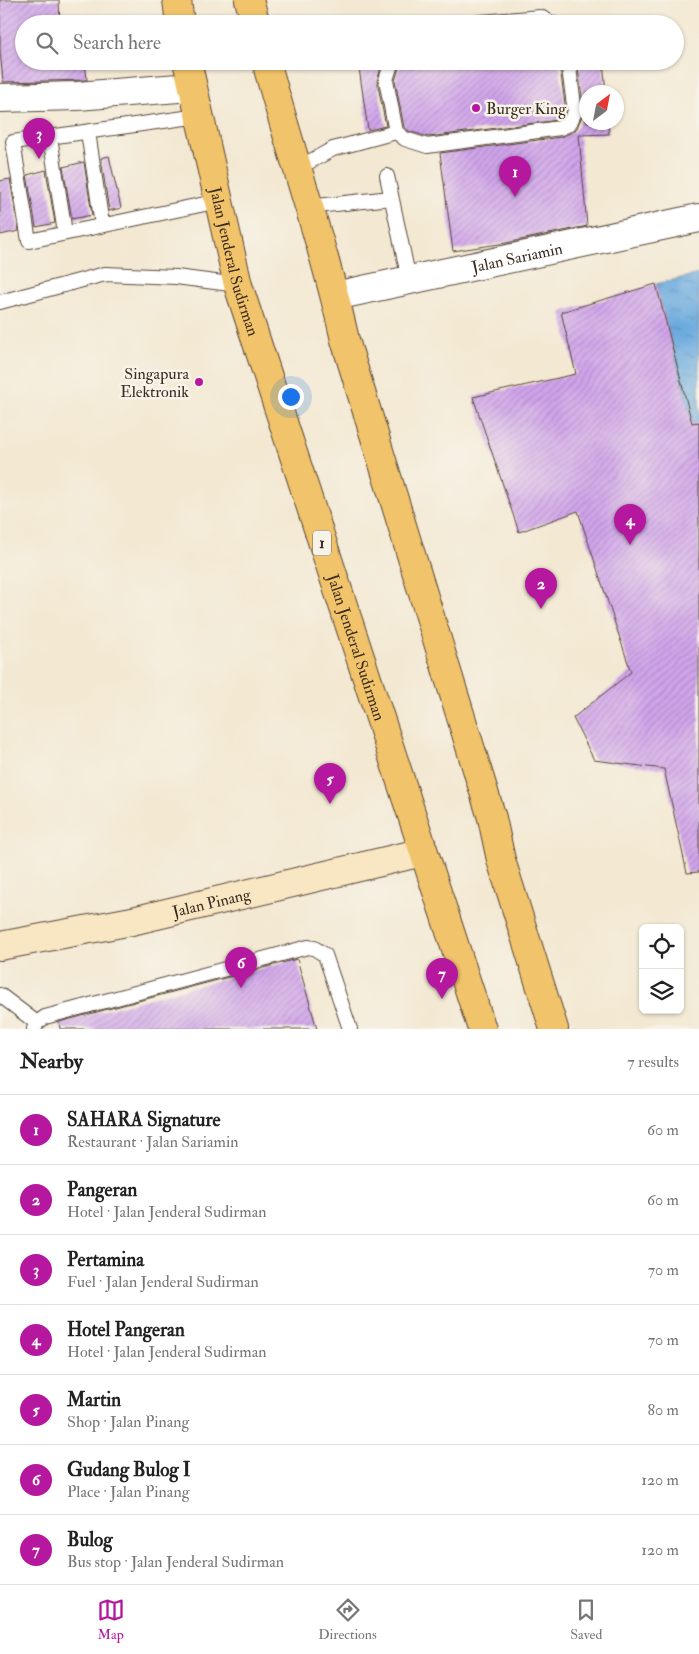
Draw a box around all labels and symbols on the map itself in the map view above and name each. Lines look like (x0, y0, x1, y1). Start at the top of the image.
north arrow (579, 85, 624, 130)
place label: Burger King (486, 99, 567, 119)
marker: Burger King (470, 102, 482, 114)
pin: 3 (23, 118, 55, 159)
pin: 1 (499, 156, 531, 197)
street label: Jalan Jenderal Sudirman (204, 184, 263, 339)
street label: Jalan Sariamin (469, 239, 564, 279)
place label: Singapura Elektronik (120, 364, 189, 402)
marker: Singapura Elektronik (193, 376, 205, 388)
your location (278, 384, 304, 410)
pin: 4 (614, 504, 646, 545)
road number: 1 (313, 530, 331, 556)
pin: 2 (525, 568, 557, 609)
street label: Jalan Jenderal Sudirman (321, 571, 389, 724)
pin: 5 (314, 763, 346, 804)
street label: Jalan Pinang (170, 884, 254, 923)
pin: 6 (225, 947, 257, 988)
pin: 7 (426, 958, 458, 999)

